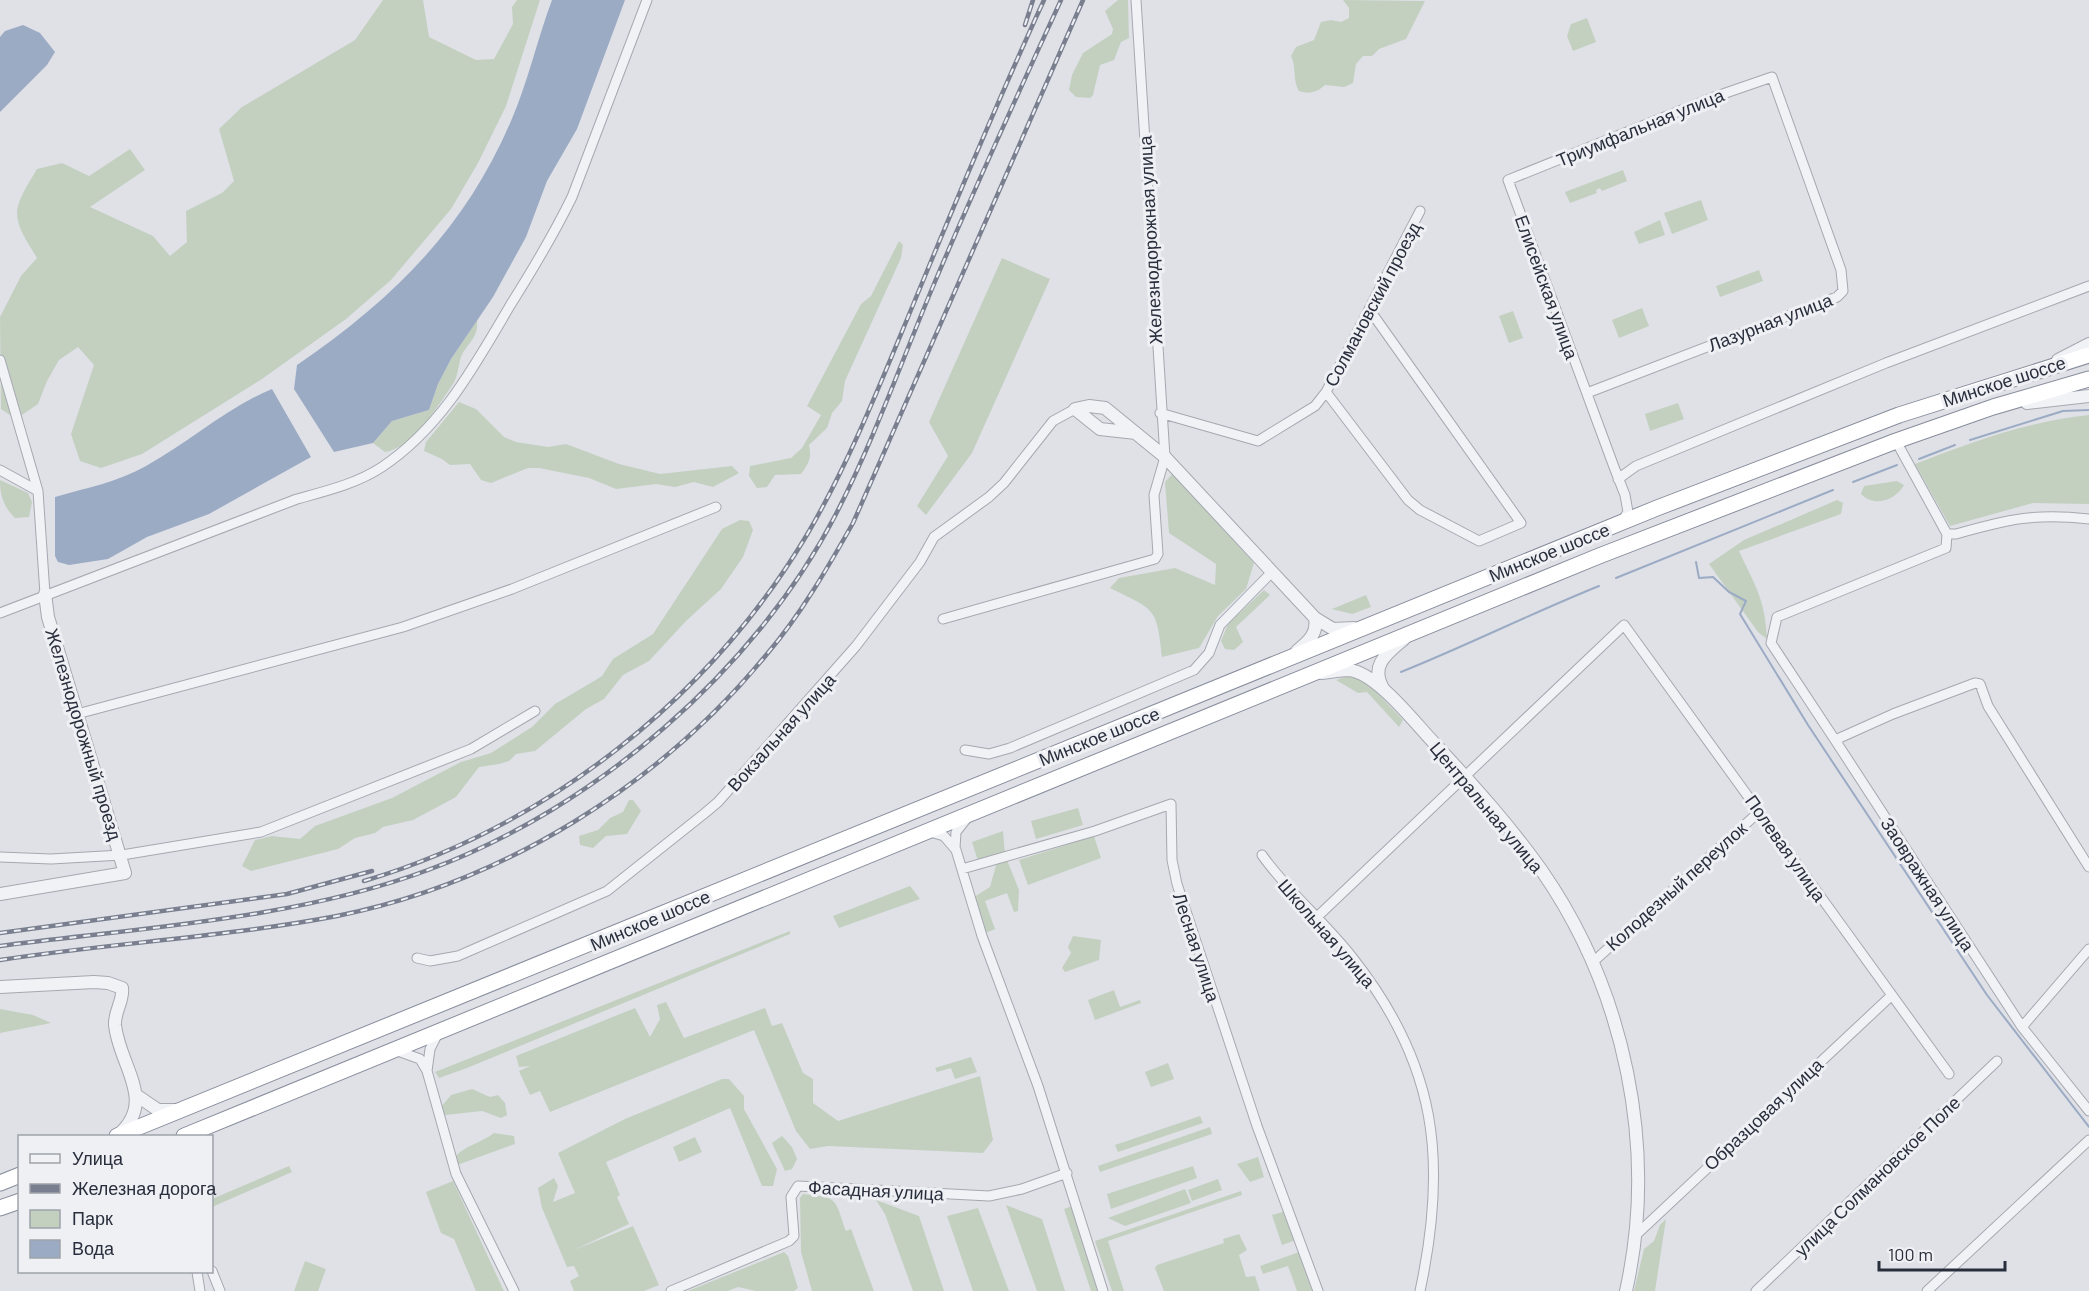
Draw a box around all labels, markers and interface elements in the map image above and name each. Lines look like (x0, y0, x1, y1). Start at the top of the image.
street label: Триумфальная улица (1553, 83, 1728, 171)
street label: Железнодорожная улица (1133, 134, 1166, 345)
street label: Елисейская улица (1511, 212, 1584, 363)
street label: Солмановский проезд (1319, 218, 1425, 390)
street label: Лазурная улица (1705, 288, 1836, 356)
street label: Минское шоссе (1940, 351, 2068, 411)
street label: Минское шоссе (1485, 518, 1613, 586)
street label: Железнодорожный проезд (41, 625, 127, 843)
street label: Вокзальная улица (722, 668, 840, 795)
street label: Минское шоссе (1035, 702, 1163, 770)
street label: Центральная улица (1426, 737, 1549, 878)
street label: Полевая улица (1741, 790, 1831, 906)
street label: Заовражная улица (1876, 813, 1980, 956)
street label: Колодезный переулок (1601, 817, 1751, 955)
street label: Школьная улица (1274, 874, 1381, 993)
street label: Минское шоссе (587, 885, 713, 955)
street label: Лесная улица (1169, 890, 1225, 1005)
street label: Образцовая улица (1699, 1053, 1828, 1175)
street label: улица Солмановское Поле (1790, 1091, 1964, 1261)
legend (18, 1135, 213, 1273)
text: Улица (72, 1147, 124, 1169)
street label: Фасадная улица (808, 1175, 945, 1205)
text: Железная дорога (72, 1177, 217, 1199)
text: Парк (72, 1207, 113, 1229)
scale bar (1879, 1234, 2005, 1272)
text: Вода (72, 1237, 115, 1259)
text: 100 m (1888, 1243, 1933, 1265)

